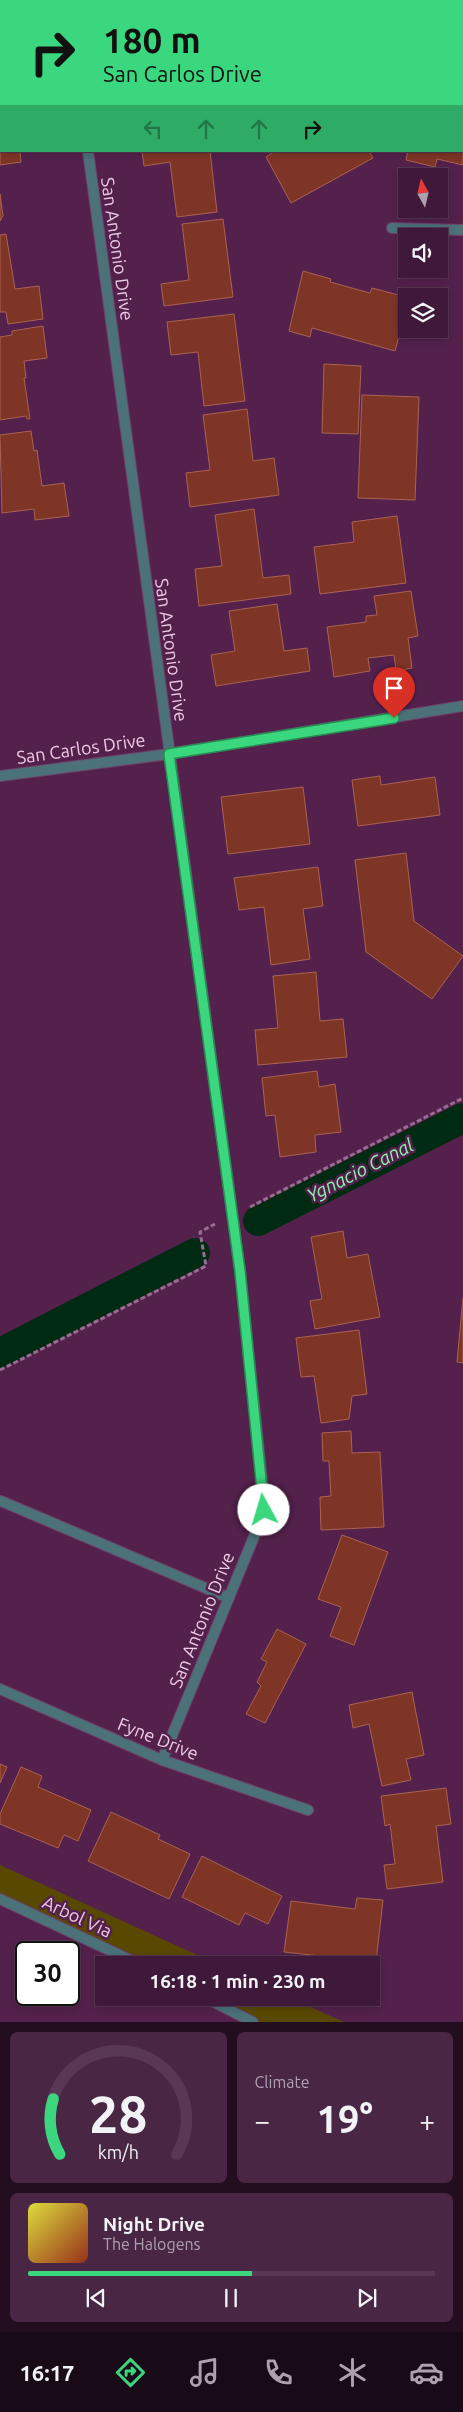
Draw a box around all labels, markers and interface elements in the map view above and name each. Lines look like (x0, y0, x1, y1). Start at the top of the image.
icon: right (20, 20, 85, 85)
text: 180 m (103, 20, 201, 60)
text: San Carlos Drive (103, 61, 262, 86)
icon: left (139, 115, 167, 143)
icon: ahead (192, 115, 220, 143)
icon: ahead (245, 115, 273, 143)
icon: right (298, 115, 326, 143)
north arrow (398, 168, 448, 218)
map controls (398, 168, 448, 338)
street label: San Antonio Drive (98, 176, 138, 322)
button: sound (398, 228, 448, 278)
button: layers (398, 288, 448, 338)
street label: San Antonio Drive (152, 577, 192, 723)
pin (373, 667, 415, 718)
icon: arrive (380, 674, 408, 702)
street label: San Carlos Drive (15, 729, 147, 767)
water label: Ygnacio Canal (303, 1133, 418, 1206)
position arrow (237, 1483, 289, 1535)
street label: San Antonio Drive (165, 1549, 237, 1690)
street label: Fyne Drive (115, 1713, 202, 1763)
street label: Arbol Via (40, 1891, 115, 1941)
speed limit sign: 30 (15, 1941, 80, 2006)
text: 16:18 · 1 min · 230 m (150, 1970, 325, 1992)
text: Climate (255, 2073, 310, 2091)
text: 28 (89, 2085, 148, 2143)
text: 19° (317, 2098, 373, 2140)
text: − (255, 2105, 270, 2136)
text: + (419, 2105, 435, 2136)
text: km/h (98, 2142, 139, 2162)
text: Night Drive (103, 2213, 205, 2235)
text: The Halogens (103, 2235, 201, 2253)
icon: previous (82, 2284, 110, 2312)
icon: pause (217, 2284, 245, 2312)
icon: next (353, 2284, 381, 2312)
icon: directions (113, 2355, 148, 2390)
icon: music (187, 2355, 222, 2390)
icon: phone (261, 2355, 296, 2390)
icon: climate (335, 2355, 370, 2390)
icon: car (409, 2355, 444, 2390)
text: 16:17 (19, 2360, 74, 2385)

